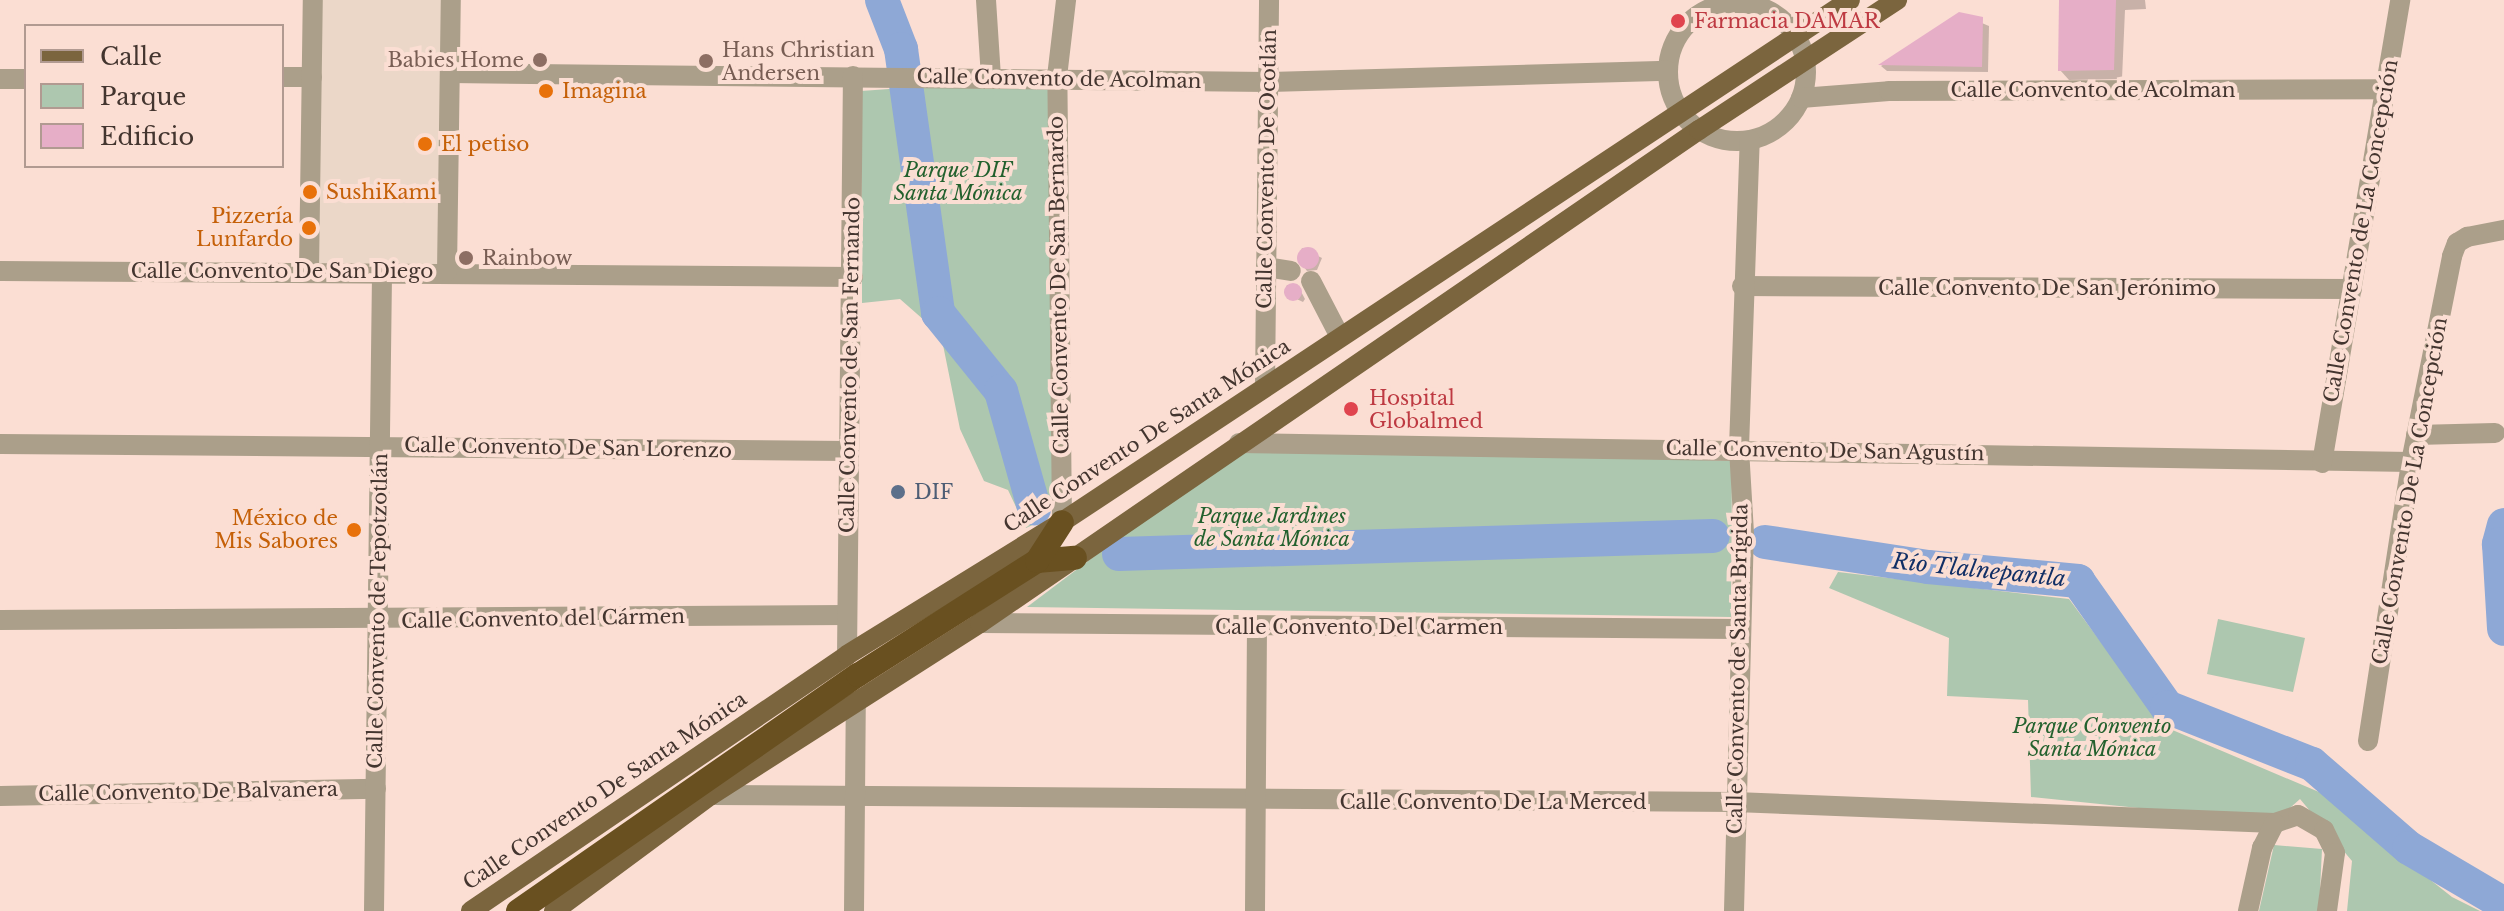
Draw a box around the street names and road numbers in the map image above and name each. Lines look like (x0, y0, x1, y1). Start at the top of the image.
street label: Calle Convento De Ocotlán (1253, 29, 1281, 309)
street label: Calle Convento de La Concepción (2319, 57, 2403, 405)
street label: Calle Convento de Acolman (916, 65, 1202, 93)
street label: Calle Convento de Acolman (1950, 78, 2236, 102)
street label: Calle Convento De San Bernardo (1044, 115, 1074, 455)
street label: Calle Convento de San Fernando (835, 197, 865, 533)
street label: Calle Convento De San Diego (131, 259, 433, 283)
street label: Calle Convento De San Jerónimo (1878, 276, 2216, 300)
street label: Calle Convento De La Concepción (2368, 315, 2452, 667)
street label: Calle Convento De Santa Mónica (999, 334, 1295, 538)
street label: Calle Convento De San Lorenzo (404, 433, 732, 463)
street label: Calle Convento De San Agustín (1665, 436, 1985, 466)
street label: Calle Convento de Tepotzotlán (363, 452, 393, 770)
street label: Calle Convento de Santa Brígida (1723, 503, 1753, 835)
street label: Calle Convento del Cármen (401, 605, 685, 633)
street label: Calle Convento Del Carmen (1215, 615, 1503, 639)
street label: Calle Convento De Santa Mónica (459, 687, 751, 895)
street label: Calle Convento De Balvanera (38, 777, 338, 807)
street label: Calle Convento De La Merced (1339, 790, 1647, 814)

